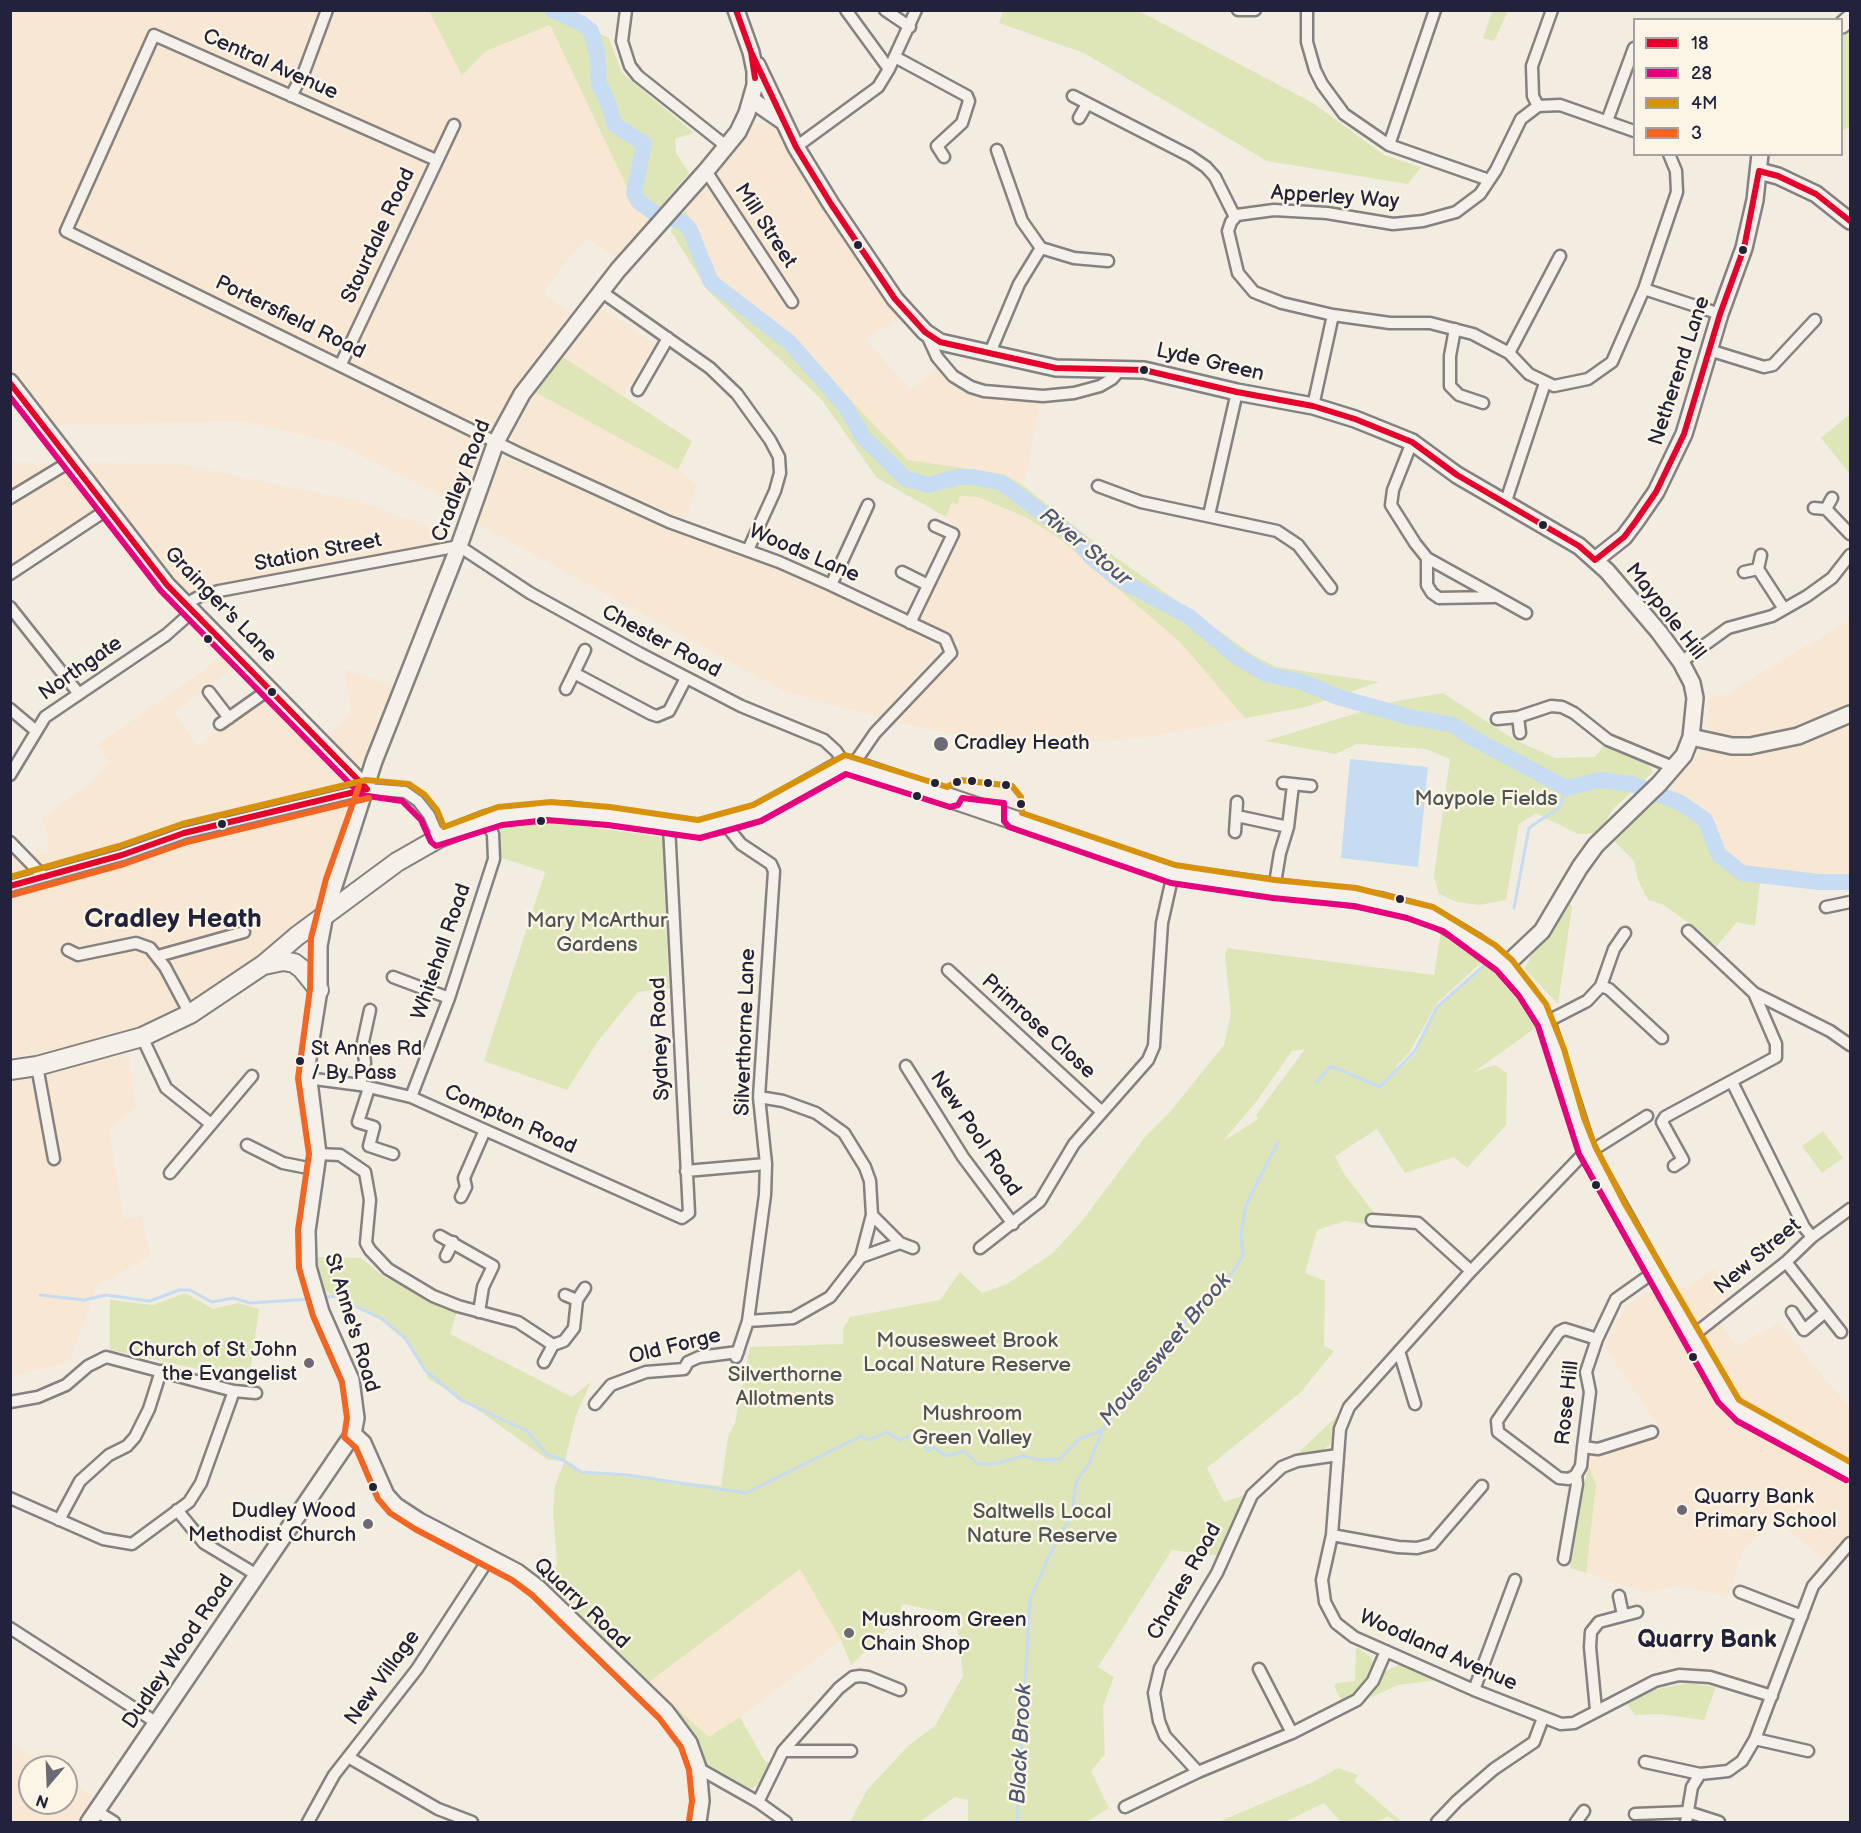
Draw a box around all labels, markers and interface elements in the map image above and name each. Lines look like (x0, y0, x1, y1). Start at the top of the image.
legend (1633, 18, 1843, 156)
street label: Central Avenue (198, 24, 342, 106)
text: 18 (1691, 33, 1708, 54)
text: 28 (1691, 63, 1712, 84)
text: 4M (1691, 93, 1718, 114)
text: 3 (1691, 123, 1702, 144)
street label: Stourdale Road (337, 164, 421, 308)
street label: Mill Street (728, 179, 802, 273)
street label: Apperley Way (1270, 181, 1400, 215)
unlabelled marker (852, 239, 864, 251)
unlabelled marker (1737, 244, 1749, 256)
street label: Portersfield Road (211, 271, 369, 365)
street label: Netherend Lane (1644, 293, 1716, 449)
street label: Lyde Green (1154, 338, 1266, 388)
unlabelled marker (1138, 364, 1150, 376)
street label: Cradley Road (427, 416, 497, 546)
water label: River Stour (1034, 503, 1136, 593)
street label: Woods Lane (745, 519, 863, 589)
unlabelled marker (1537, 519, 1549, 531)
street label: Station Street (252, 528, 384, 578)
street label: Grainger's Lane (158, 542, 282, 668)
street label: Maypole Hill (1619, 559, 1711, 665)
street label: Chester Road (597, 600, 725, 684)
street label: Northgate (34, 631, 128, 707)
unlabelled marker (202, 633, 214, 645)
unlabelled marker (266, 686, 278, 698)
place label: Cradley Heath (954, 731, 1090, 757)
marker: Cradley Heath (932, 735, 950, 753)
unlabelled marker (966, 775, 978, 787)
unlabelled marker (951, 776, 963, 788)
unlabelled marker (929, 777, 941, 789)
unlabelled marker (982, 777, 994, 789)
unlabelled marker (1000, 779, 1012, 791)
park label: Maypole Fields (1414, 787, 1558, 813)
unlabelled marker (911, 790, 923, 802)
unlabelled marker (1015, 798, 1027, 810)
unlabelled marker (535, 815, 547, 827)
unlabelled marker (216, 818, 228, 830)
street label: Whitehall Road (407, 881, 477, 1023)
unlabelled marker (1394, 893, 1406, 905)
district label: Cradley Heath (84, 904, 262, 936)
park label: Mary McArthur Gardens (527, 909, 667, 959)
street label: Silverthorne Lane (730, 948, 762, 1116)
street label: Primrose Close (976, 969, 1100, 1085)
street label: Sydney Road (646, 977, 676, 1101)
place label: St Annes Rd / By Pass (311, 1038, 422, 1085)
marker: St Annes Rd / By Pass (294, 1055, 306, 1067)
street label: New Pool Road (924, 1067, 1026, 1201)
street label: Compton Road (440, 1080, 580, 1160)
unlabelled marker (1590, 1179, 1602, 1191)
street label: New Street (1709, 1213, 1807, 1301)
street label: St Anne's Road (318, 1250, 384, 1396)
water label: Mousesweet Brook (1095, 1268, 1237, 1432)
street label: Old Forge (626, 1323, 724, 1371)
park label: Mousesweet Brook Local Nature Reserve (863, 1329, 1071, 1379)
place label: Church of St John the Evangelist (128, 1338, 297, 1388)
unlabelled marker (1687, 1351, 1699, 1363)
marker: Church of St John the Evangelist (302, 1356, 316, 1370)
street label: Rose Hill (1551, 1359, 1585, 1447)
park label: Silverthorne Allotments (728, 1363, 842, 1413)
park label: Mushroom Green Valley (912, 1402, 1032, 1452)
unlabelled marker (367, 1481, 379, 1493)
place label: Quarry Bank Primary School (1694, 1485, 1837, 1535)
place label: Dudley Wood Methodist Church (188, 1499, 356, 1549)
park label: Saltwells Local Nature Reserve (966, 1500, 1118, 1550)
marker: Quarry Bank Primary School (1675, 1503, 1689, 1517)
marker: Dudley Wood Methodist Church (361, 1517, 375, 1531)
street label: Charles Road (1143, 1519, 1227, 1645)
street label: Quarry Road (528, 1553, 634, 1655)
street label: Dudley Wood Road (118, 1570, 240, 1734)
street label: Woodland Avenue (1355, 1605, 1521, 1697)
place label: Mushroom Green Chain Shop (861, 1608, 1027, 1658)
street label: New Village (340, 1625, 426, 1731)
marker: Mushroom Green Chain Shop (842, 1626, 856, 1640)
district label: Quarry Bank (1637, 1627, 1777, 1655)
water label: Black Brook (1006, 1683, 1038, 1805)
north arrow (18, 1755, 78, 1815)
text: N (34, 1790, 51, 1812)

